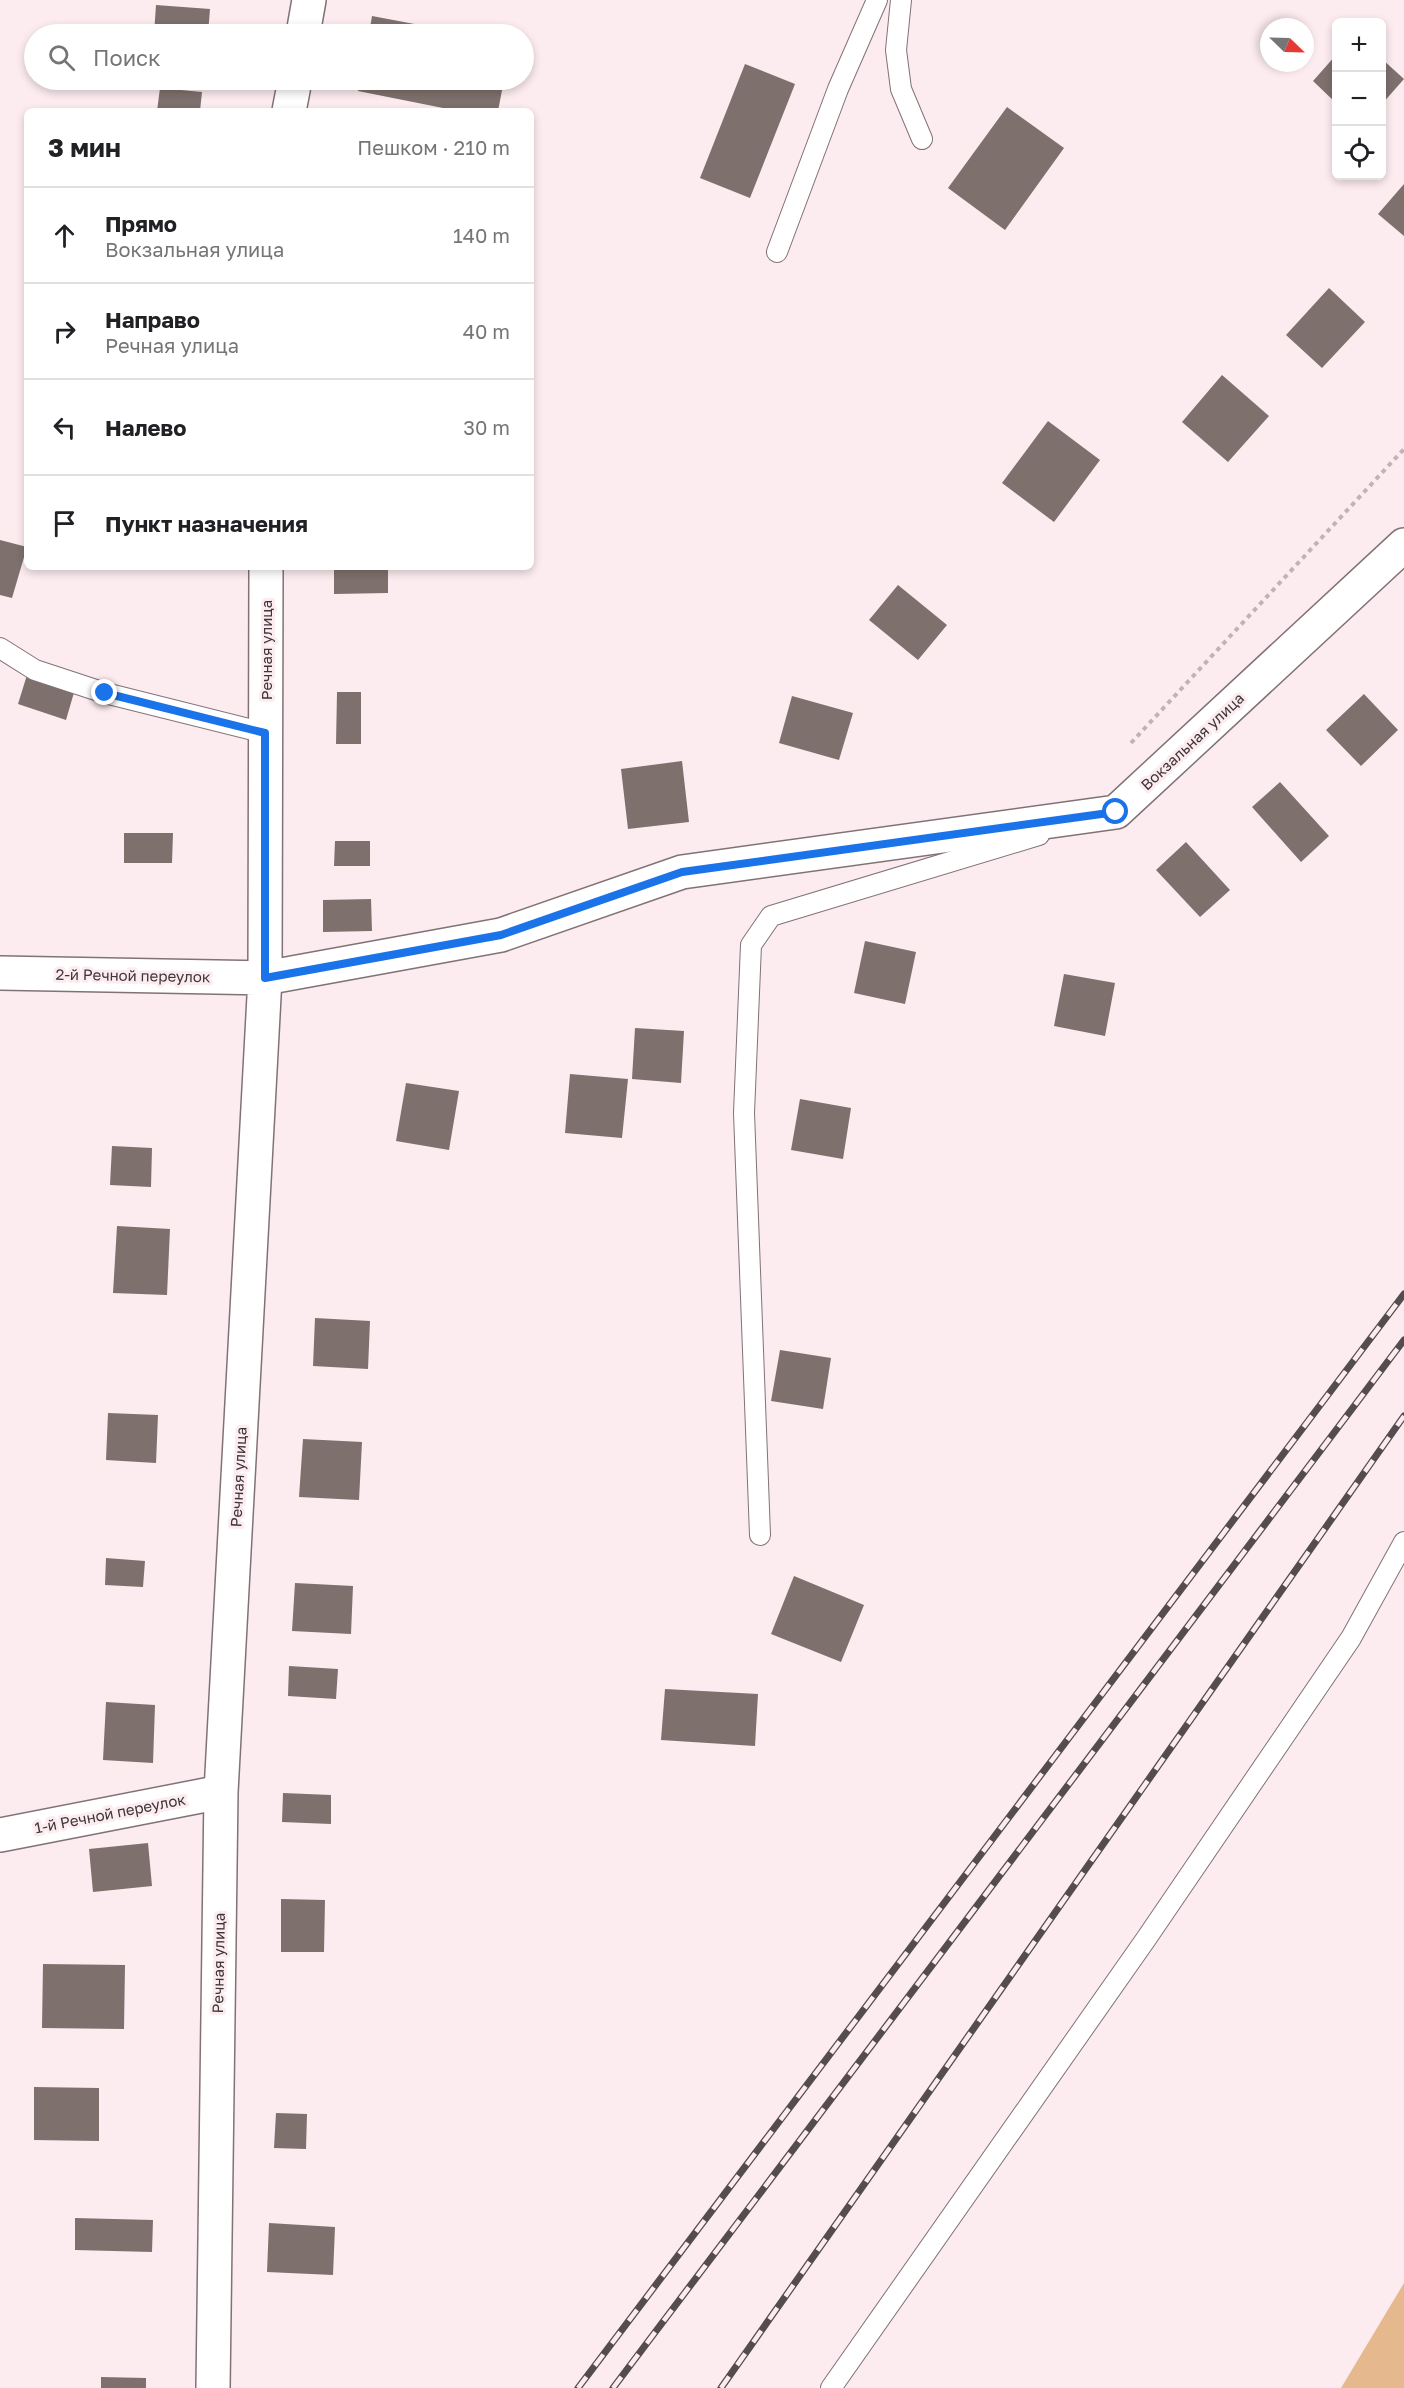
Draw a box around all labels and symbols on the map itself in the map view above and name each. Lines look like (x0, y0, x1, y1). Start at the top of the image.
north arrow (1260, 18, 1314, 72)
street label: Речная улица (257, 600, 275, 700)
route end (91, 679, 117, 705)
street label: Вокзальная улица (1137, 689, 1247, 793)
route start (1102, 798, 1128, 824)
street label: 2-й Речной переулок (55, 965, 211, 985)
street label: Речная улица (226, 1426, 250, 1528)
street label: 1-й Речной переулок (33, 1789, 187, 1836)
street label: Речная улица (208, 1913, 228, 2013)

